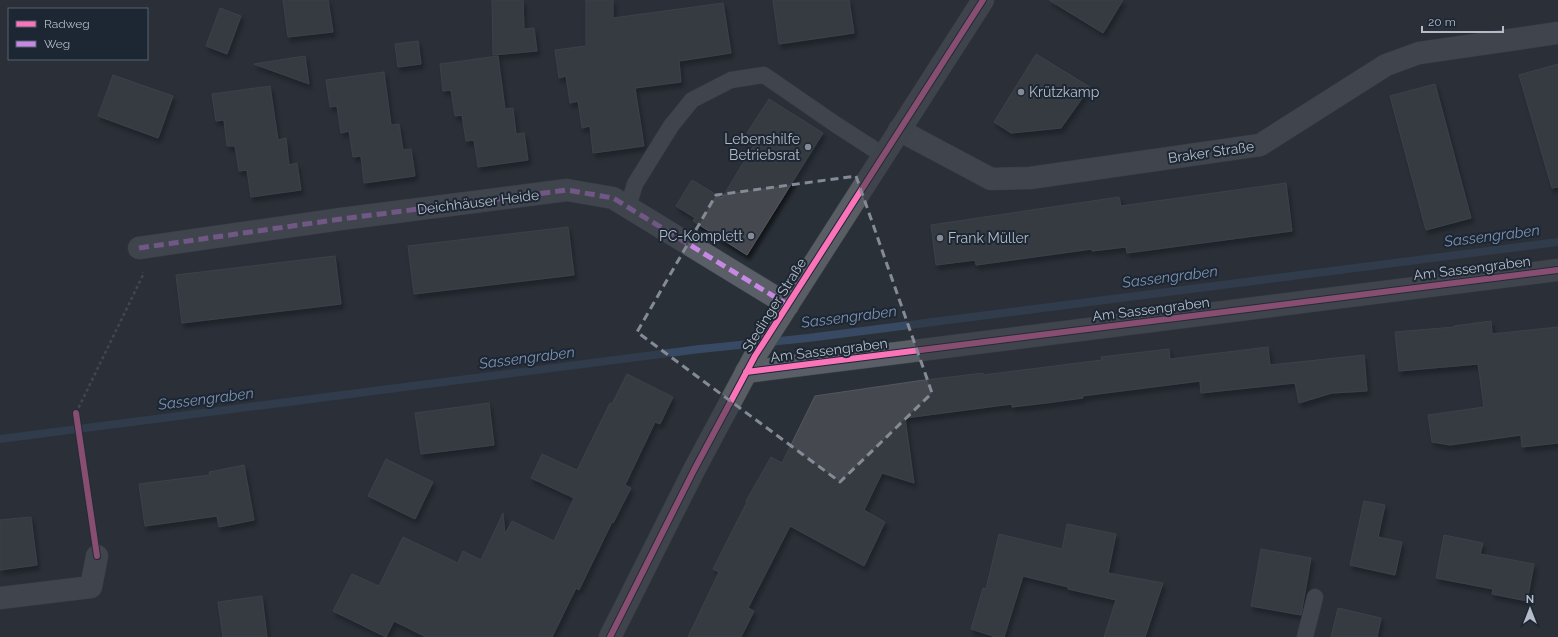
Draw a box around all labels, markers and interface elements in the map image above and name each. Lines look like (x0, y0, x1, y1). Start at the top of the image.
legend (8, 8, 148, 60)
scale bar (1422, 8, 1503, 34)
text: 20 m (1428, 15, 1456, 29)
text: Radweg (44, 17, 90, 31)
text: Weg (44, 37, 70, 51)
place label: Krützkamp (1029, 84, 1100, 100)
marker: Krützkamp (1016, 87, 1026, 97)
place label: Lebenshilfe Betriebsrat (724, 131, 800, 163)
street label: Braker Straße (1167, 138, 1255, 166)
marker: Lebenshilfe Betriebsrat (803, 142, 813, 152)
street label: Deichhäuser Heide (416, 187, 540, 217)
water label: Sassengraben (1442, 221, 1541, 251)
place label: PC-Komplett (659, 228, 743, 244)
place label: Frank Müller (948, 230, 1029, 246)
marker: PC-Komplett (746, 231, 756, 241)
marker: Frank Müller (935, 233, 945, 243)
street label: Am Sassengraben (1412, 253, 1532, 283)
street label: Stedinger Straße (739, 255, 809, 355)
water label: Sassengraben (1120, 262, 1219, 292)
street label: Am Sassengraben (1091, 294, 1211, 324)
water label: Sassengraben (799, 302, 898, 332)
street label: Am Sassengraben (769, 335, 889, 365)
water label: Sassengraben (477, 343, 576, 373)
water label: Sassengraben (156, 384, 255, 414)
north arrow (1510, 589, 1550, 629)
text: N (1526, 593, 1534, 606)

